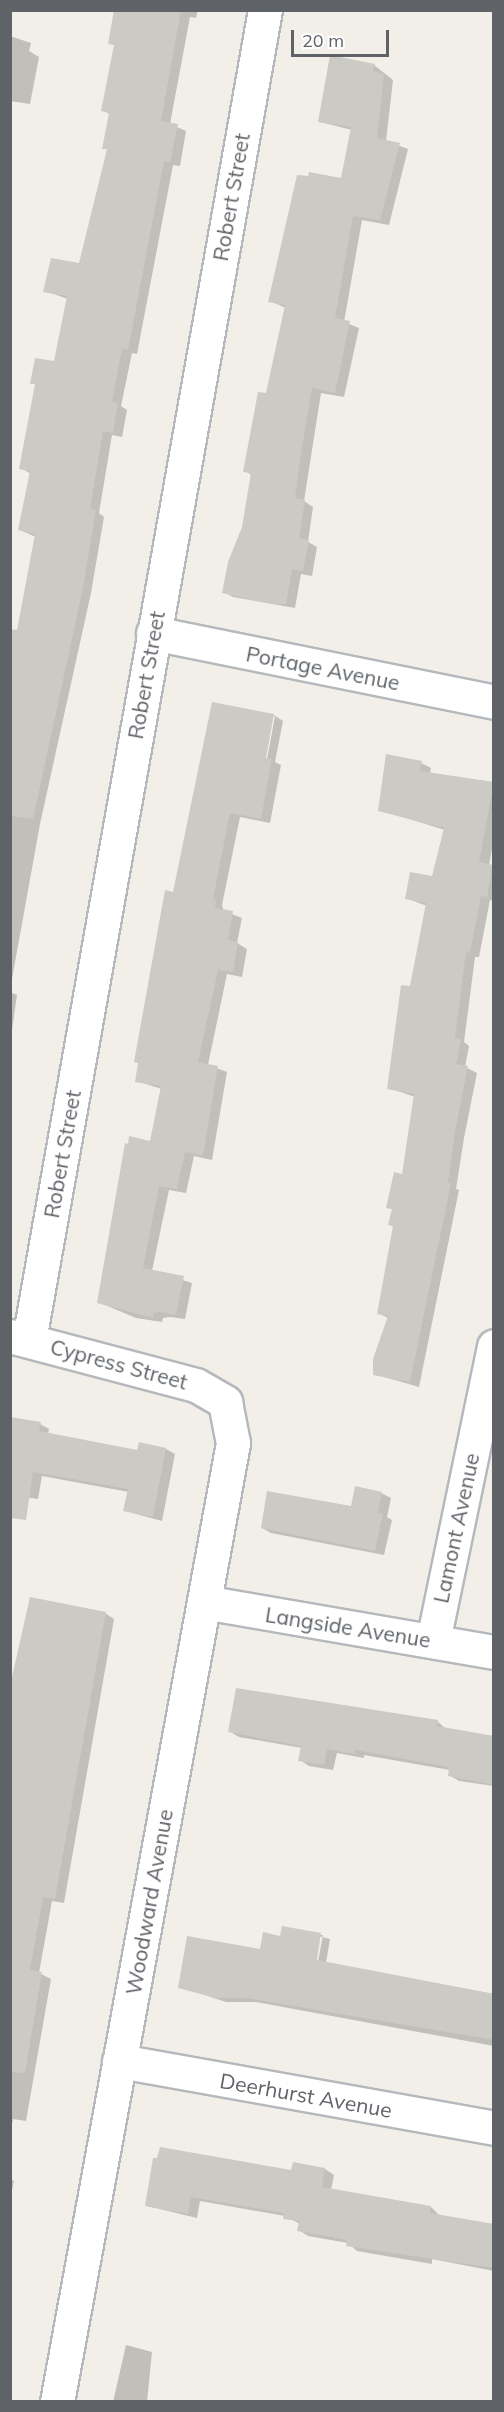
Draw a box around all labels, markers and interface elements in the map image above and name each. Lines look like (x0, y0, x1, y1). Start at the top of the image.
scale bar (294, 18, 392, 56)
text: 20 m (302, 29, 344, 52)
street label: Robert Street (207, 131, 255, 263)
street label: Robert Street (122, 609, 170, 741)
street label: Portage Avenue (244, 641, 402, 695)
street label: Robert Street (38, 1088, 86, 1220)
street label: Cypress Street (48, 1334, 190, 1394)
street label: Lamont Avenue (428, 1451, 484, 1605)
street label: Langside Avenue (264, 1601, 432, 1653)
street label: Woodward Avenue (120, 1807, 178, 1997)
street label: Deerhurst Avenue (218, 2067, 394, 2123)

